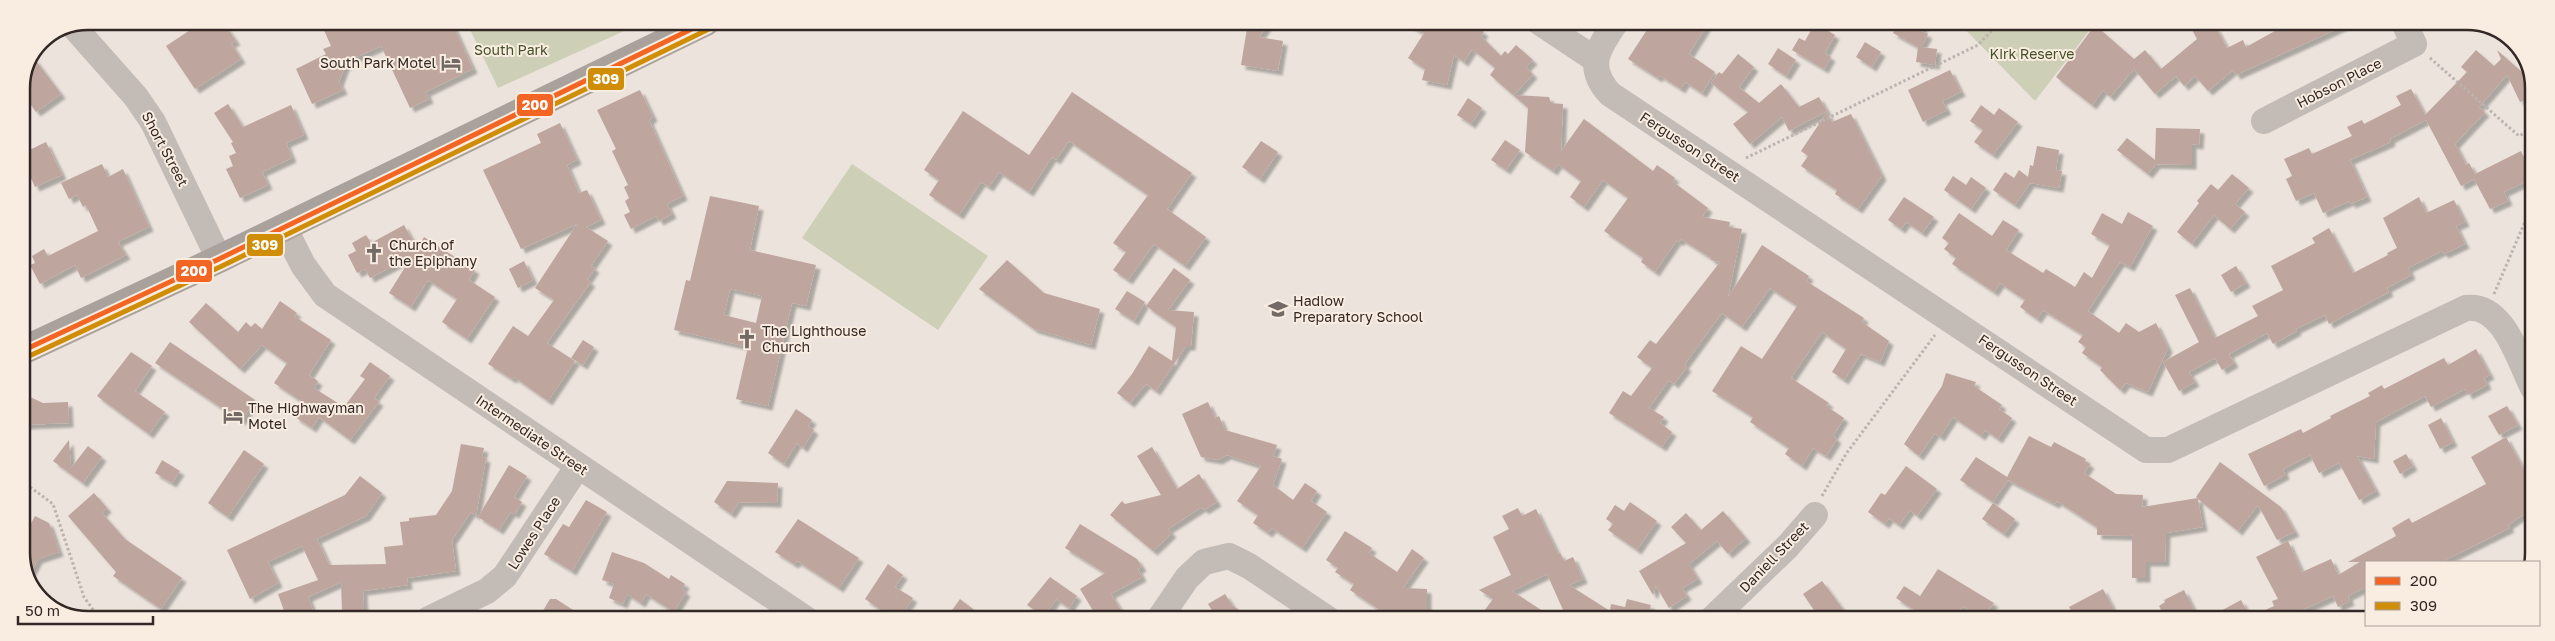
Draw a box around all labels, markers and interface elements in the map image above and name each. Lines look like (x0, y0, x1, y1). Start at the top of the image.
park label: South Park (474, 41, 548, 58)
park label: Kirk Reserve (1990, 45, 2074, 62)
hotel icon: South Park Motel (440, 52, 462, 74)
place label: South Park Motel (320, 54, 436, 71)
street label: Hobson Place (2294, 54, 2384, 111)
line badge: 309 (587, 67, 625, 91)
text: 309 (593, 70, 619, 87)
line badge: 200 (516, 93, 554, 117)
text: 200 (522, 96, 548, 113)
street label: Short Street (139, 108, 192, 189)
street label: Fergusson Street (1637, 108, 1743, 185)
line badge: 309 (246, 233, 284, 257)
text: 309 (252, 236, 278, 253)
place label: Church of the Epiphany (389, 236, 477, 269)
church icon: Church of the Epiphany (363, 242, 385, 264)
line badge: 200 (175, 259, 213, 283)
text: 200 (181, 262, 207, 279)
place label: Hadlow Preparatory School (1293, 292, 1423, 325)
school or university icon: Hadlow Preparatory School (1267, 298, 1289, 320)
place label: The Lighthouse Church (762, 322, 866, 355)
church icon: The Lighthouse Church (736, 328, 758, 350)
street label: Fergusson Street (1976, 330, 2081, 409)
street label: Intermediate Street (473, 391, 591, 478)
place label: The Highwayman Motel (248, 399, 364, 432)
hotel icon: The Highwayman Motel (222, 405, 244, 427)
street label: Lowes Place (504, 493, 563, 572)
street label: Daniell Street (1736, 518, 1812, 596)
legend (2365, 561, 2540, 626)
text: 200 (2410, 571, 2437, 589)
scale bar (18, 594, 152, 626)
text: 309 (2410, 596, 2437, 614)
text: 50 m (25, 601, 60, 619)

